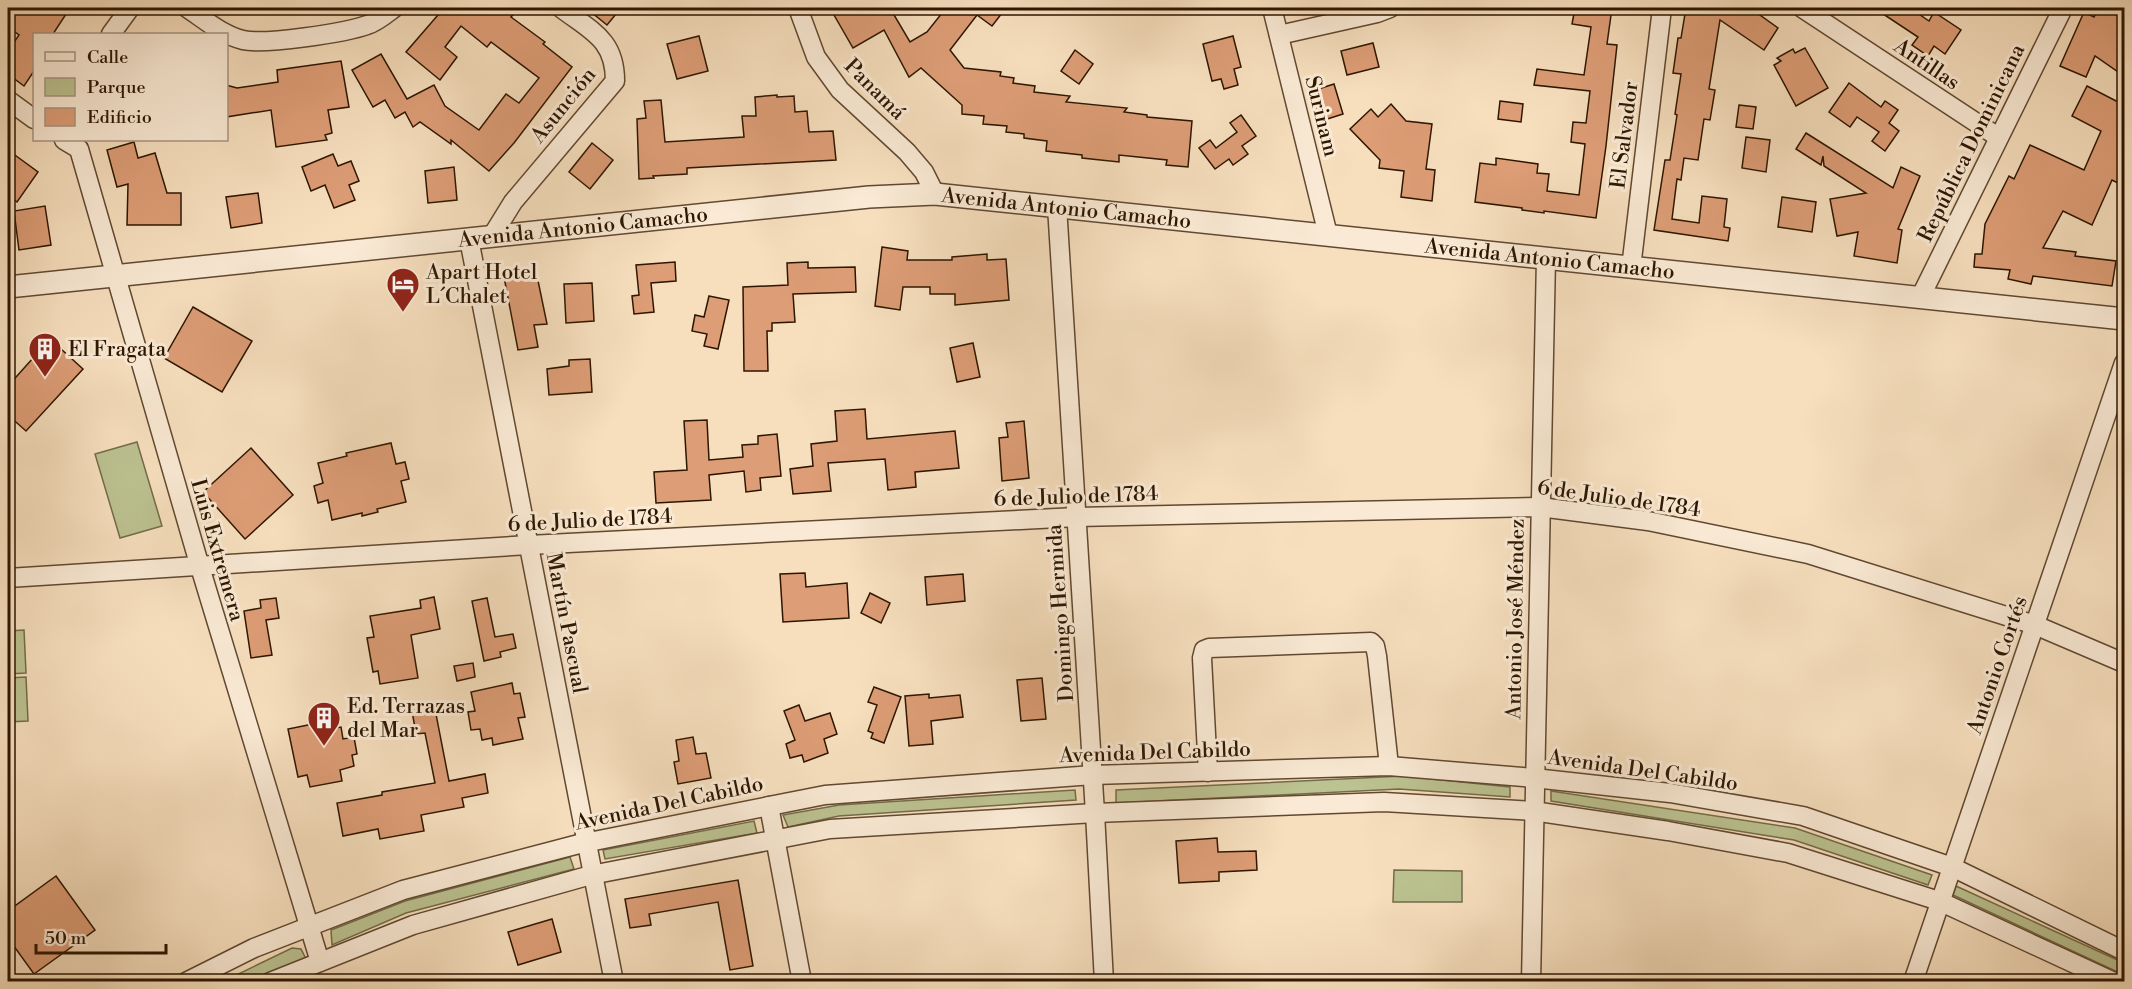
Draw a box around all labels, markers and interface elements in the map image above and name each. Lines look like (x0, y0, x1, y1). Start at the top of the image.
legend (33, 33, 228, 141)
street label: Antillas (1888, 33, 1964, 96)
street label: República Dominicana (1913, 40, 2031, 247)
text: Calle (87, 46, 128, 69)
street label: Panamá (838, 54, 911, 126)
street label: Asunción (525, 62, 602, 150)
street label: Surinam (1298, 73, 1344, 159)
text: Parque (87, 76, 146, 99)
street label: El Salvador (1606, 80, 1644, 190)
text: Edificio (87, 106, 152, 129)
street label: Avenida Antonio Camacho (939, 183, 1193, 235)
street label: Avenida Antonio Camacho (456, 202, 709, 254)
street label: Avenida Antonio Camacho (1423, 233, 1676, 286)
place label: Apart Hotel L´Chalet (425, 260, 537, 310)
hotel icon: Apart Hotel L´Chalet (385, 266, 421, 313)
building icon: El Fragata (27, 331, 63, 378)
place label: El Fragata (68, 337, 167, 363)
street label: 6 de Julio de 1784 (1535, 475, 1702, 523)
street label: Luis Extremera (184, 476, 250, 625)
street label: 6 de Julio de 1784 (993, 481, 1159, 513)
street label: 6 de Julio de 1784 (507, 504, 673, 538)
street label: Antonio José Méndez (1501, 518, 1531, 721)
street label: Domingo Hermida (1042, 523, 1080, 703)
street label: Martín Pascual (540, 551, 592, 696)
street label: Antonio Cortés (1962, 593, 2034, 739)
place label: Ed. Terrazas del Mar (347, 694, 465, 744)
building icon: Ed. Terrazas del Mar (306, 700, 342, 747)
street label: Avenida Del Cabildo (1058, 737, 1251, 769)
street label: Avenida Del Cabildo (1545, 745, 1740, 797)
street label: Avenida Del Cabildo (572, 771, 766, 837)
scale bar (36, 917, 166, 955)
text: 50 m (45, 927, 87, 950)

